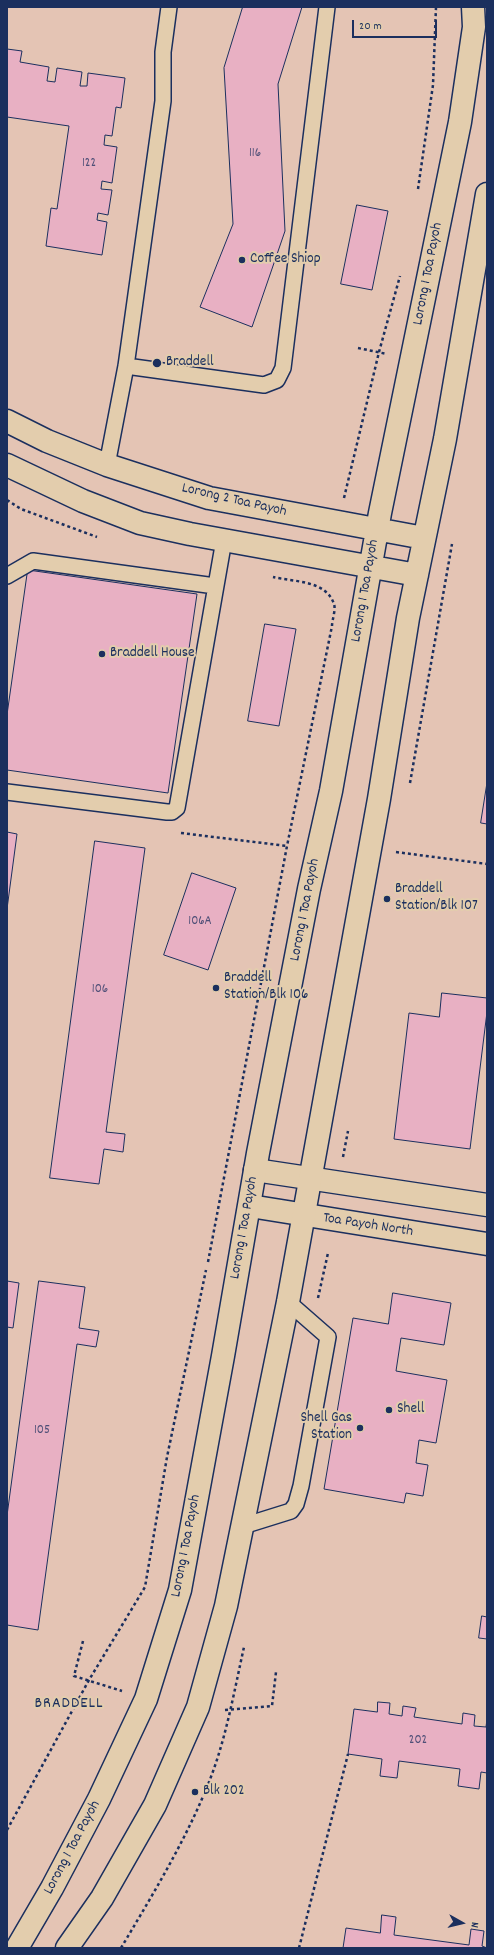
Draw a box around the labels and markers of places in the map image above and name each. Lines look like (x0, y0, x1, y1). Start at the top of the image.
place label: Coffee Shiop (250, 251, 321, 269)
marker: Coffee Shiop (237, 255, 247, 265)
place label: Braddell (166, 354, 214, 372)
marker: Braddell (151, 357, 163, 369)
place label: Braddell House (110, 645, 195, 663)
marker: Braddell House (97, 649, 107, 659)
place label: Braddell Station/Blk 107 (395, 881, 478, 916)
marker: Braddell Station/Blk 107 (382, 894, 392, 904)
place label: Braddell Station/Blk 106 (224, 970, 308, 1005)
marker: Braddell Station/Blk 106 (211, 983, 221, 993)
place label: Shell (397, 1401, 424, 1419)
marker: Shell (384, 1405, 394, 1415)
place label: Shell Gas Station (300, 1410, 352, 1445)
marker: Shell Gas Station (355, 1423, 365, 1433)
place label: Blk 202 (203, 1783, 245, 1801)
marker: Blk 202 (190, 1787, 200, 1797)

